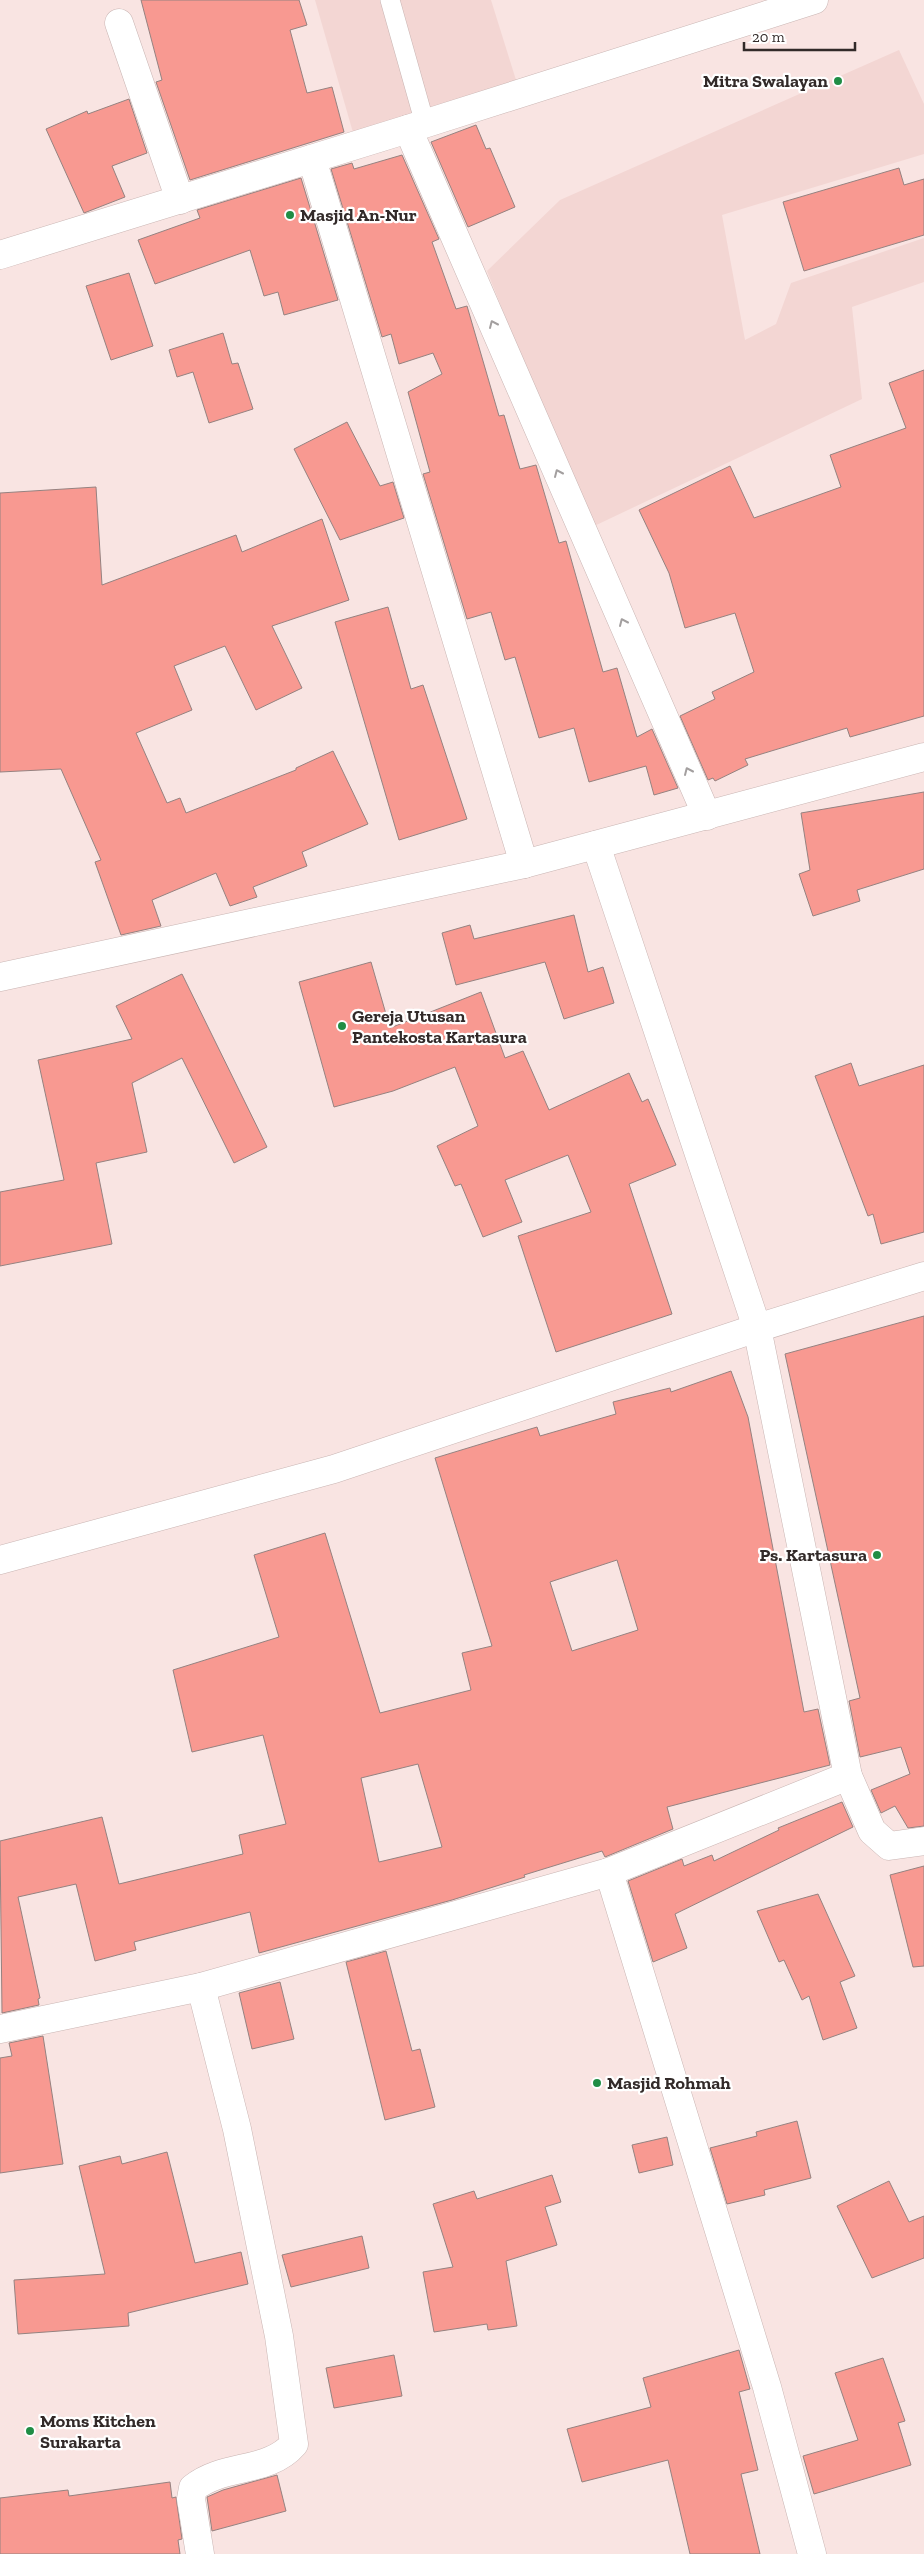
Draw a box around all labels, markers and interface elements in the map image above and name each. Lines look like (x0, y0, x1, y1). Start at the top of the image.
scale bar (744, 20, 855, 52)
text: 20 m (752, 28, 785, 46)
place label: Mitra Swalayan (703, 70, 828, 92)
marker: Mitra Swalayan (832, 75, 844, 87)
place label: Masjid An-Nur (300, 204, 417, 226)
marker: Masjid An-Nur (284, 209, 296, 221)
one-way arrow (488, 320, 499, 329)
one-way arrow (553, 469, 564, 478)
one-way arrow (618, 618, 629, 627)
one-way arrow (683, 767, 694, 776)
place label: Gereja Utusan Pantekosta Kartasura (352, 1005, 527, 1048)
marker: Gereja Utusan Pantekosta Kartasura (336, 1020, 348, 1032)
place label: Ps. Kartasura (759, 1544, 867, 1566)
marker: Ps. Kartasura (871, 1549, 883, 1561)
place label: Masjid Rohmah (607, 2072, 731, 2094)
marker: Masjid Rohmah (591, 2077, 603, 2089)
place label: Moms Kitchen Surakarta (40, 2410, 156, 2453)
marker: Moms Kitchen Surakarta (24, 2425, 36, 2437)

